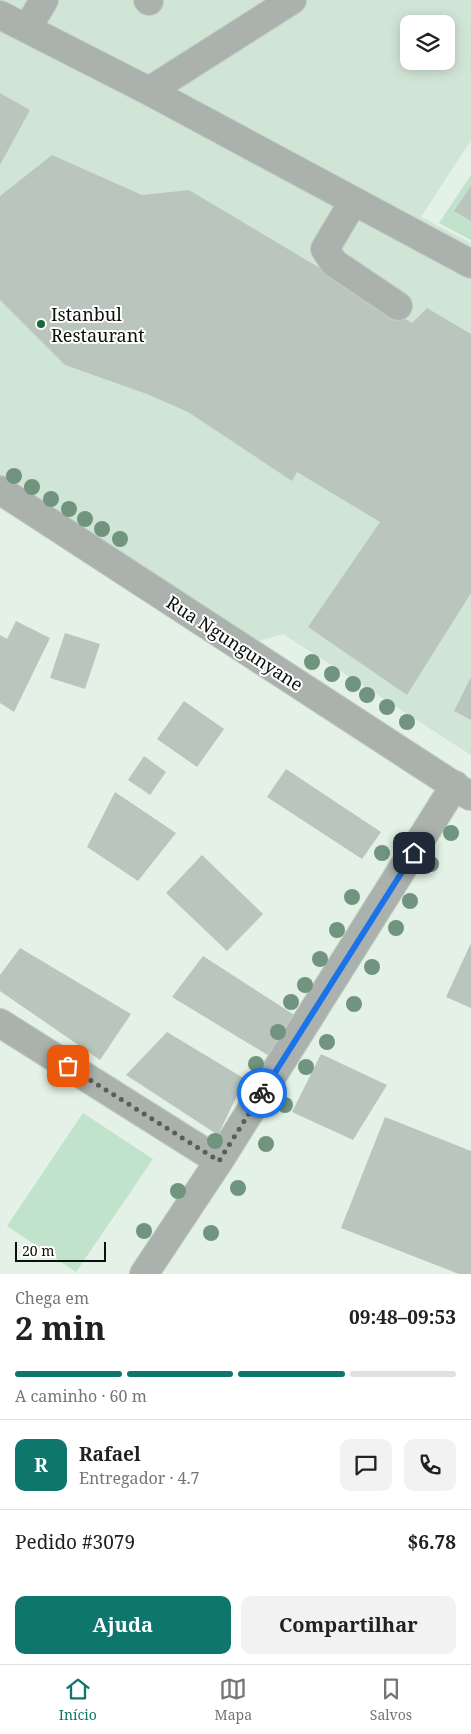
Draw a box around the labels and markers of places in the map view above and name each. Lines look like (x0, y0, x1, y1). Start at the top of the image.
place label: Istanbul Restaurant (51, 302, 145, 347)
marker: Istanbul Restaurant (35, 318, 47, 330)
pin (393, 832, 435, 874)
pin (47, 1045, 89, 1087)

